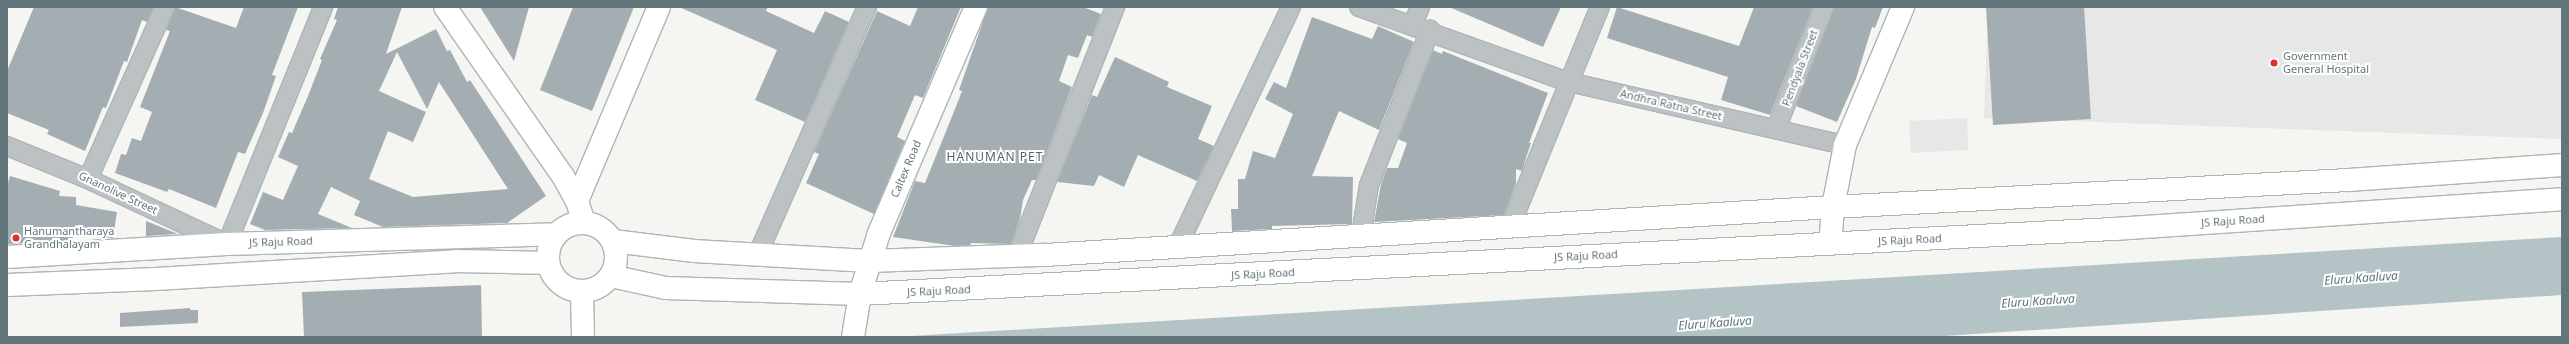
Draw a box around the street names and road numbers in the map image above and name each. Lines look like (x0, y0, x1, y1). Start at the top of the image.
street label: Pendyala Street (1779, 28, 1821, 108)
street label: Andhra Ratna Street (1619, 87, 1723, 123)
street label: Caltex Road (888, 138, 924, 200)
street label: Gnanolive Street (76, 169, 160, 217)
street label: JS Raju Road (2201, 212, 2265, 230)
street label: JS Raju Road (1878, 232, 1942, 248)
street label: JS Raju Road (249, 234, 313, 250)
street label: JS Raju Road (1554, 248, 1618, 264)
street label: JS Raju Road (1231, 266, 1295, 282)
street label: JS Raju Road (907, 283, 971, 299)

